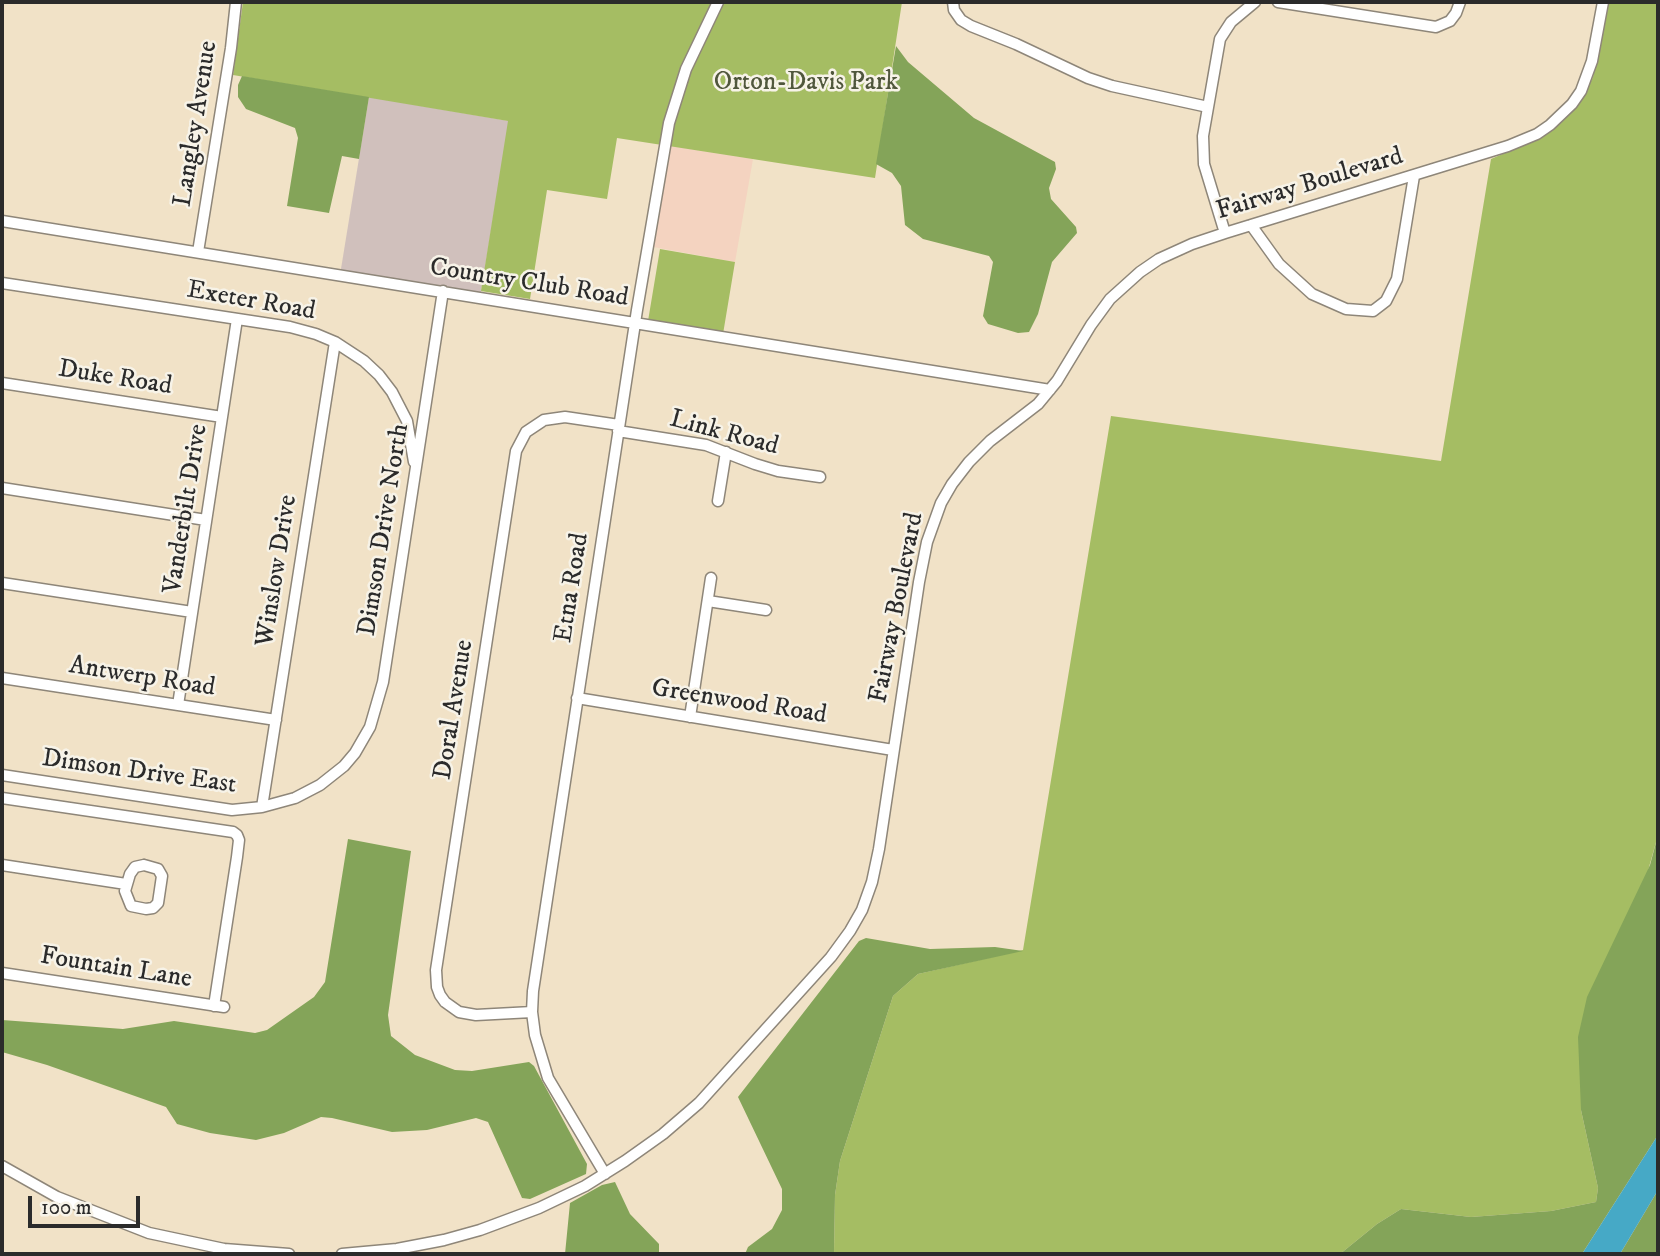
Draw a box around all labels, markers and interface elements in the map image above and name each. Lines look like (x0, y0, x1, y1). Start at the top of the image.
street label: Langley Avenue (168, 39, 226, 209)
park label: Orton-Davis Park (714, 68, 898, 100)
street label: Fairway Boulevard (1213, 142, 1407, 228)
street label: Country Club Road (427, 253, 631, 315)
street label: Exeter Road (184, 275, 318, 329)
street label: Duke Road (56, 355, 174, 403)
street label: Link Road (666, 405, 782, 463)
street label: Vanderbilt Drive (158, 422, 216, 596)
street label: Dimson Drive North (353, 422, 417, 638)
street label: Winslow Drive (251, 493, 305, 649)
street label: Fairway Boulevard (864, 510, 932, 706)
street label: Etna Road (549, 531, 597, 645)
street label: Doral Avenue (429, 638, 481, 782)
street label: Antwerp Road (67, 651, 217, 705)
street label: Greenwood Road (649, 674, 829, 732)
street label: Dimson Drive East (40, 744, 238, 802)
street label: Fountain Lane (38, 942, 194, 996)
scale bar (32, 1182, 144, 1226)
text: 100 m (41, 1195, 92, 1221)

